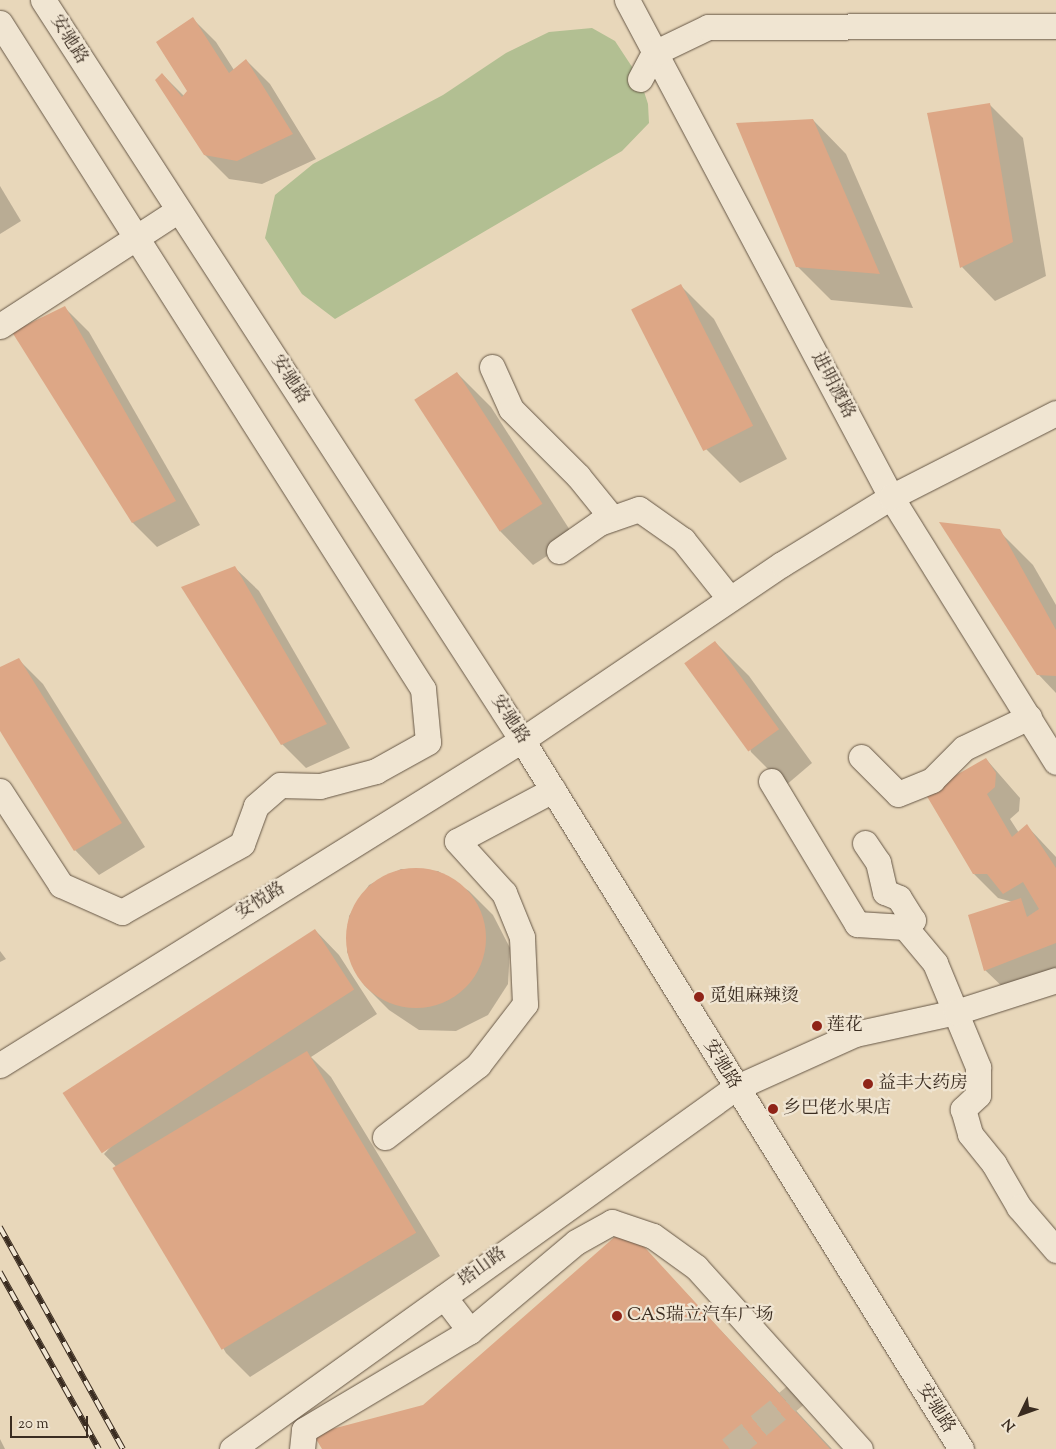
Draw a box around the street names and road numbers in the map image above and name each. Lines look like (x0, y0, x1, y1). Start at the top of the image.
street label: 安驰路 (45, 11, 91, 69)
street label: 进明渡路 (806, 349, 858, 423)
street label: 安驰路 (265, 351, 313, 409)
street label: 安驰路 (485, 691, 533, 749)
street label: 安悦路 (232, 879, 290, 925)
street label: 安驰路 (698, 1036, 744, 1094)
street label: 塔山路 (455, 1243, 511, 1293)
street label: 安驰路 (912, 1380, 958, 1438)

